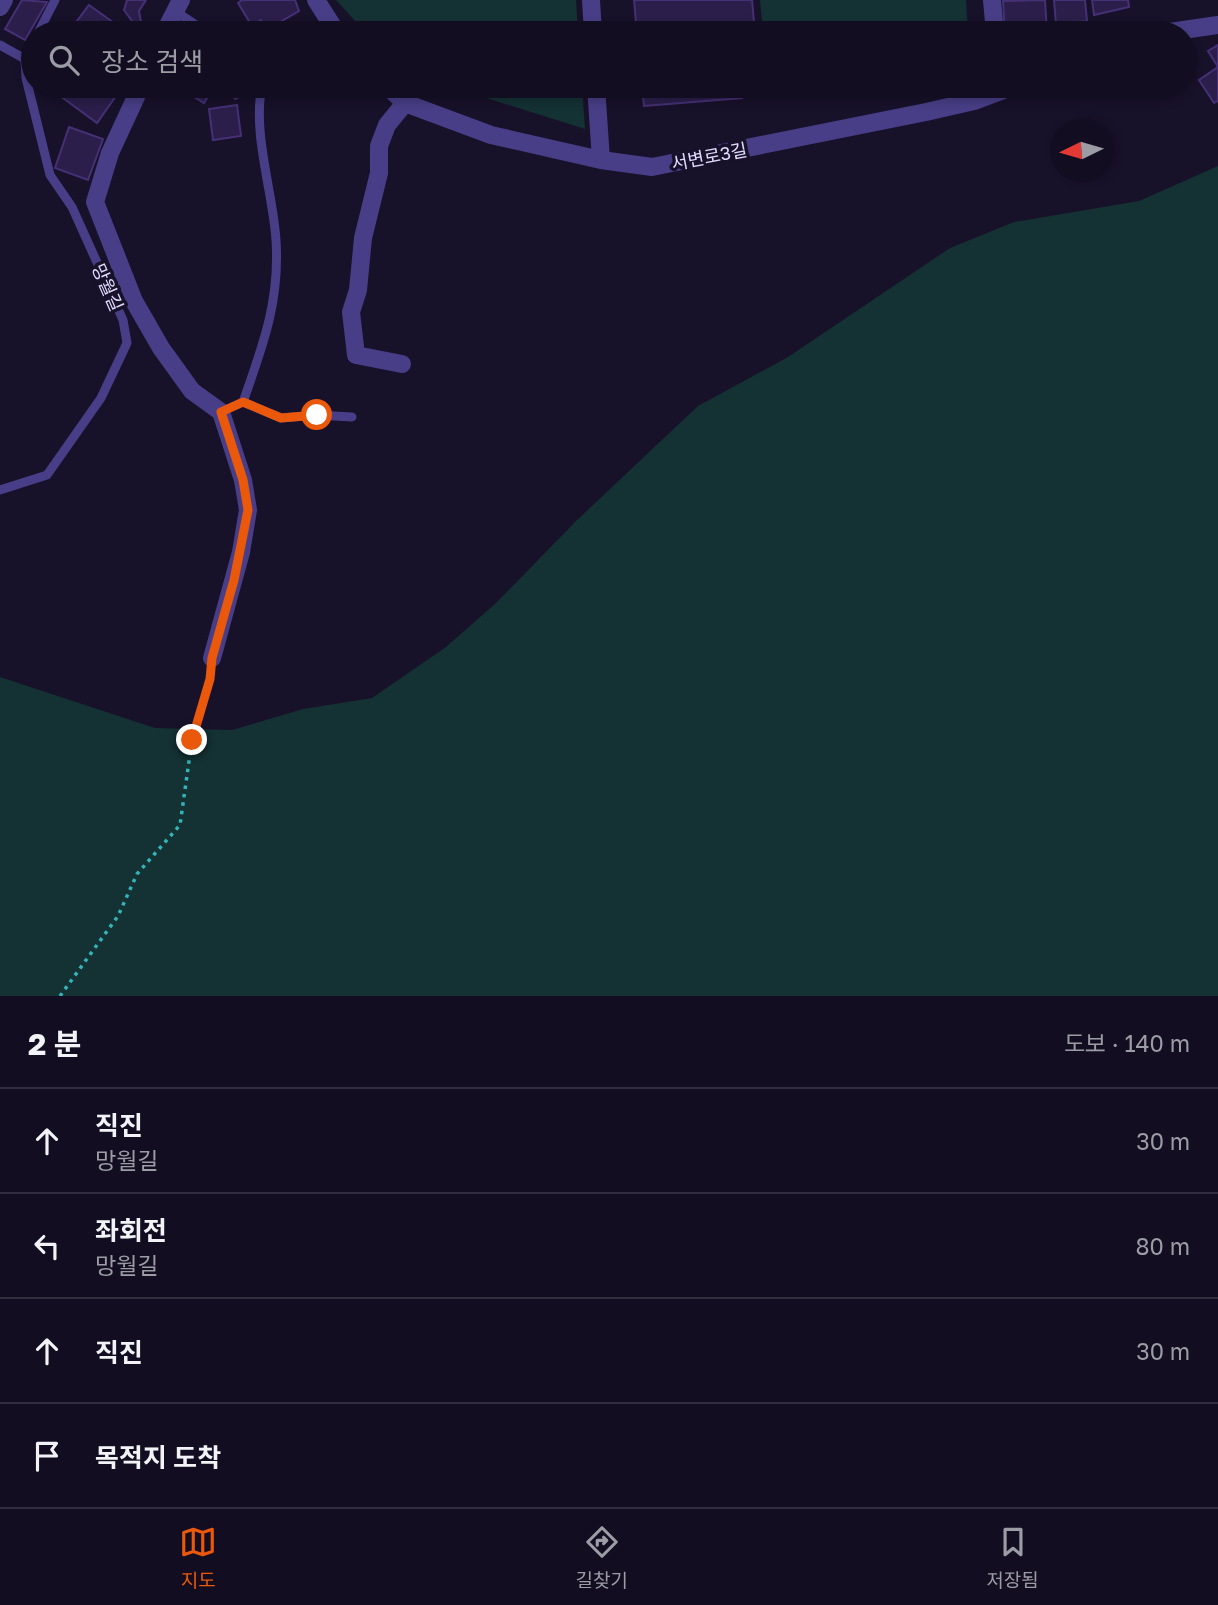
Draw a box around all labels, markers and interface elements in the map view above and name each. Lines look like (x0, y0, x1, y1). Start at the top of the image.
search box (21, 21, 1197, 98)
icon: search (45, 41, 83, 79)
text: 장소 검색 (101, 46, 203, 77)
north arrow (1050, 119, 1113, 182)
street label: 서변로3길 (669, 138, 749, 174)
street label: 망월길 (88, 260, 128, 314)
route start (301, 399, 332, 430)
route end (176, 724, 207, 755)
text: 2 분 (28, 1026, 81, 1062)
text: 도보 · 140 m (1064, 1029, 1190, 1057)
text: 직진 (95, 1110, 143, 1141)
icon: ahead (28, 1122, 66, 1160)
text: 30 m (1136, 1127, 1190, 1155)
text: 망월길 (95, 1146, 158, 1174)
text: 좌회전 (95, 1215, 167, 1246)
icon: left (28, 1227, 66, 1265)
text: 80 m (1136, 1232, 1190, 1260)
text: 망월길 (95, 1251, 158, 1279)
icon: ahead (28, 1332, 66, 1370)
text: 직진 (95, 1337, 143, 1368)
text: 30 m (1136, 1337, 1190, 1365)
icon: arrive (28, 1437, 66, 1475)
text: 목적지 도착 (95, 1442, 221, 1473)
tab: 지도 (179, 1523, 217, 1592)
tab: 길찾기 (576, 1523, 628, 1592)
tab: 저장됨 (986, 1523, 1039, 1592)

